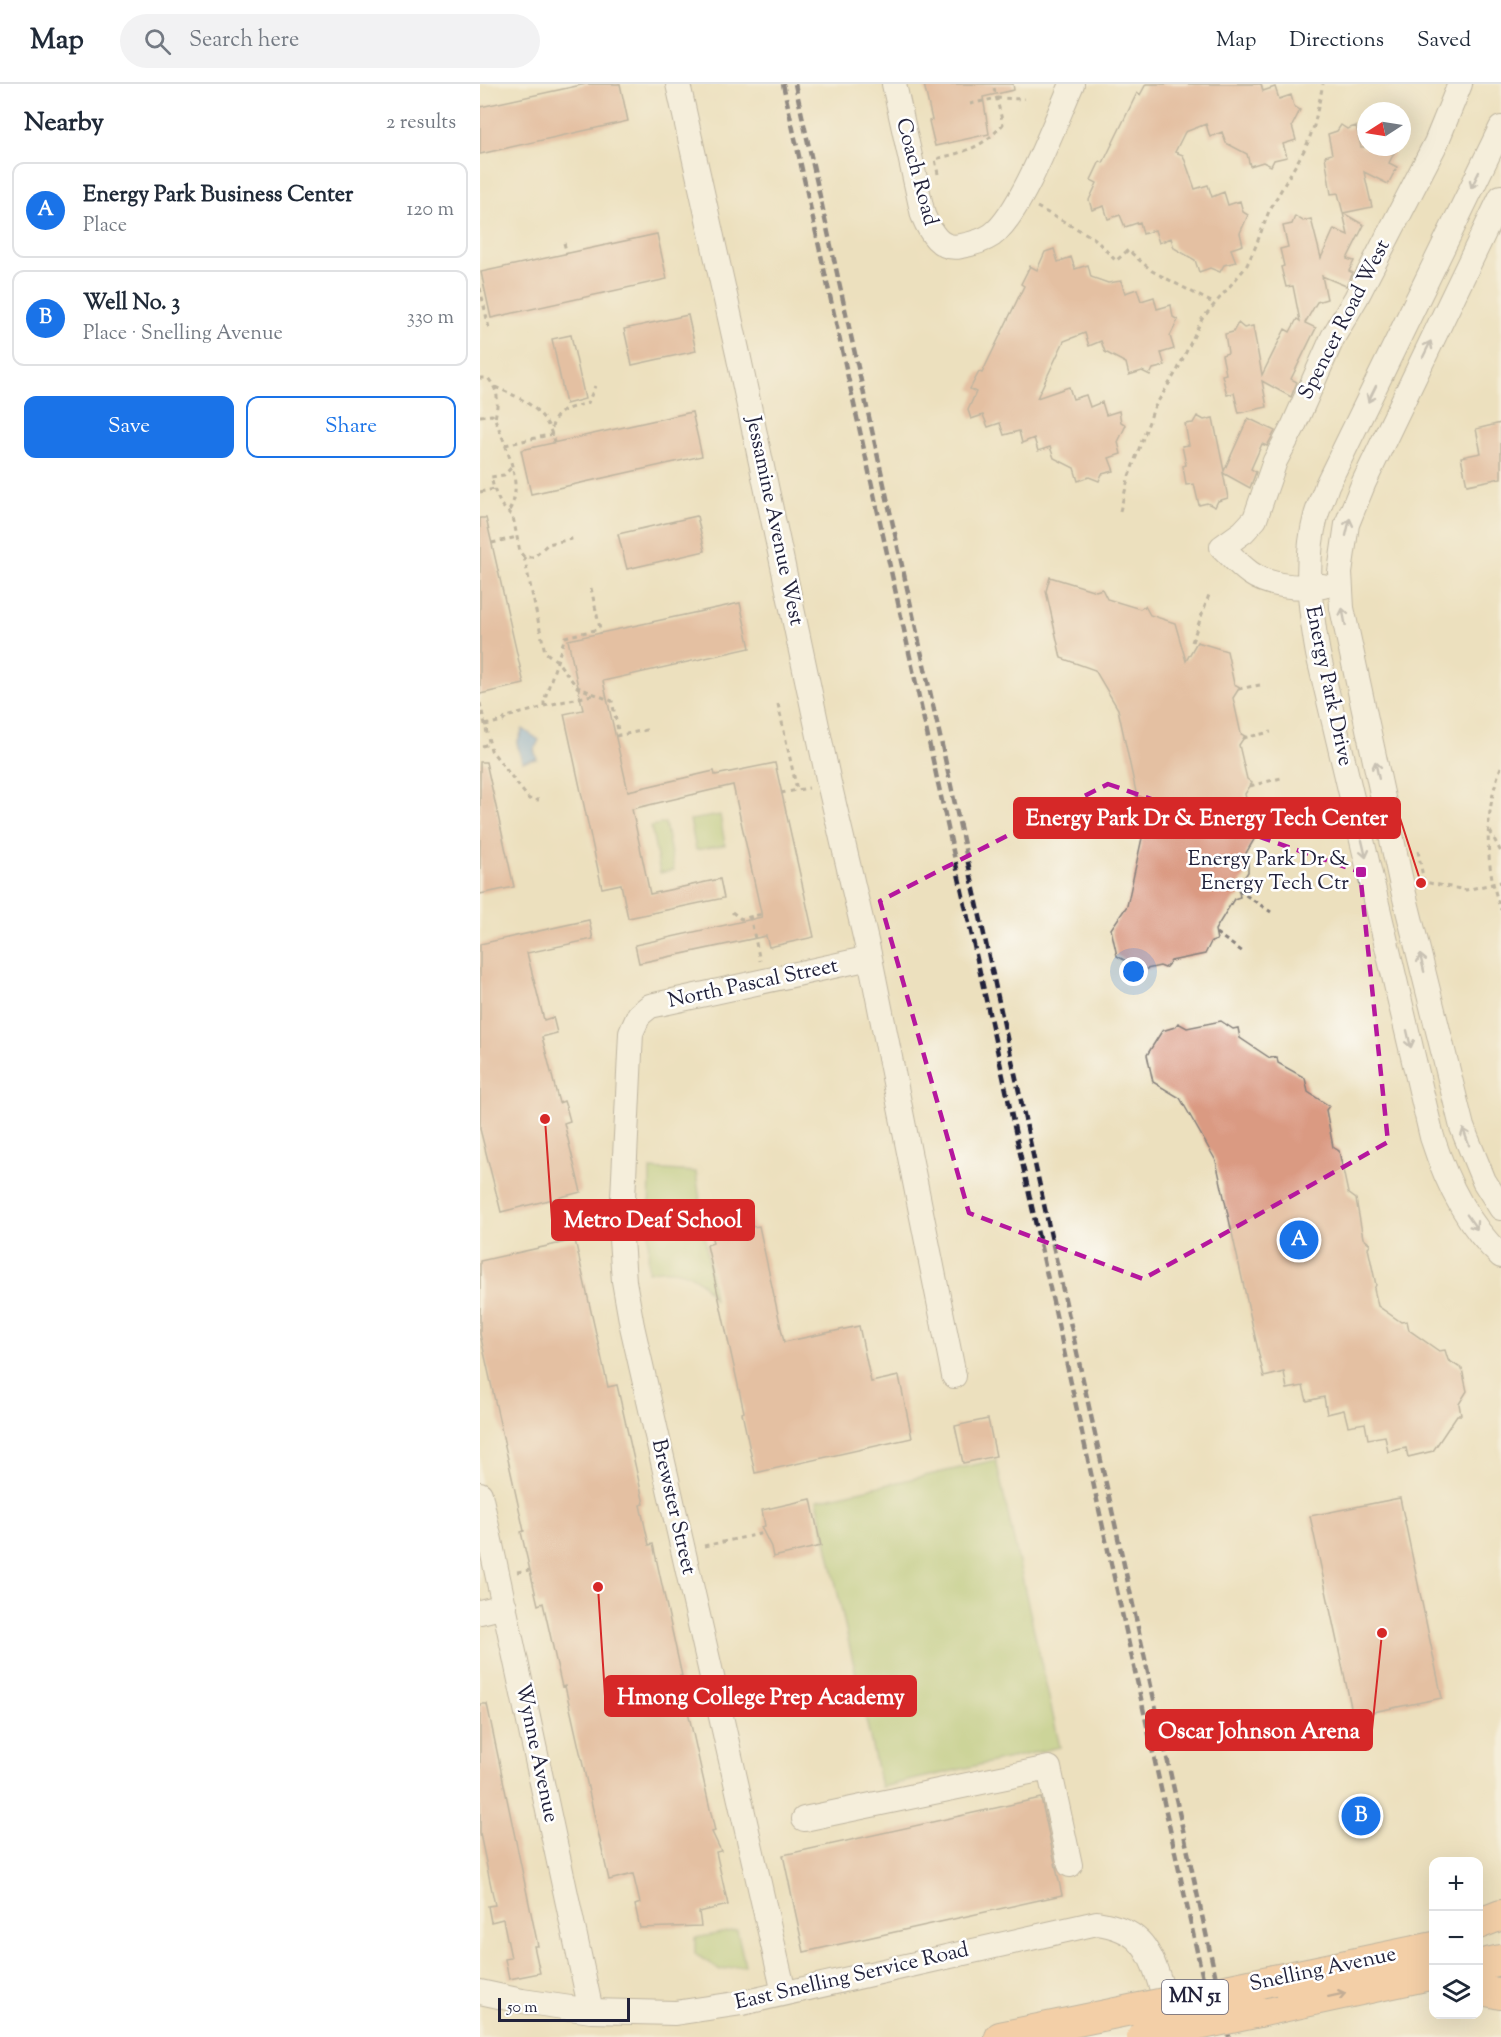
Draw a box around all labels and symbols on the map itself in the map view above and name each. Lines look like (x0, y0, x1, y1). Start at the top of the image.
north arrow (1357, 102, 1411, 156)
street label: Coach Road (887, 115, 945, 229)
one-way arrow (1469, 171, 1481, 189)
street label: Spencer Road West (1292, 235, 1398, 405)
one-way arrow (1422, 341, 1434, 359)
one-way arrow (1365, 384, 1377, 402)
street label: Jessamine Avenue West (737, 413, 811, 628)
one-way arrow (1342, 518, 1354, 537)
street label: Energy Park Drive (1296, 603, 1360, 769)
one-way arrow (1338, 608, 1349, 628)
one-way arrow (1371, 761, 1382, 781)
callout: Energy Park Dr & Energy Tech Center (1014, 798, 1400, 838)
text: Energy Park Dr & Energy Tech Center (1026, 804, 1389, 836)
one-way arrow (1359, 840, 1371, 859)
place label: Energy Park Dr & Energy Tech Ctr (1188, 845, 1349, 899)
marker: Energy Park Dr & Energy Tech Ctr (1354, 865, 1368, 879)
street label: North Pascal Street (665, 951, 841, 1017)
one-way arrow (1415, 954, 1427, 973)
your location (1119, 957, 1148, 986)
one-way arrow (1403, 1029, 1415, 1048)
one-way arrow (1459, 1128, 1470, 1147)
callout: Metro Deaf School (552, 1200, 754, 1240)
text: Metro Deaf School (564, 1206, 743, 1238)
one-way arrow (1466, 1213, 1478, 1229)
pin: A (1280, 1218, 1318, 1262)
street label: Brewster Street (643, 1436, 703, 1578)
callout: Hmong College Prep Academy (605, 1676, 916, 1716)
street label: Wynne Avenue (507, 1681, 565, 1825)
text: Hmong College Prep Academy (617, 1683, 905, 1715)
callout: Oscar Johnson Arena (1146, 1710, 1372, 1750)
text: Oscar Johnson Arena (1158, 1717, 1361, 1749)
pin: B (1342, 1794, 1380, 1838)
street label: East Snelling Service Road (732, 1935, 972, 2019)
street label: Snelling Avenue (1247, 1940, 1399, 2000)
road number: MN 51 (1162, 1980, 1228, 2014)
one-way arrow (1327, 1989, 1346, 2000)
scale bar (498, 1995, 630, 2022)

